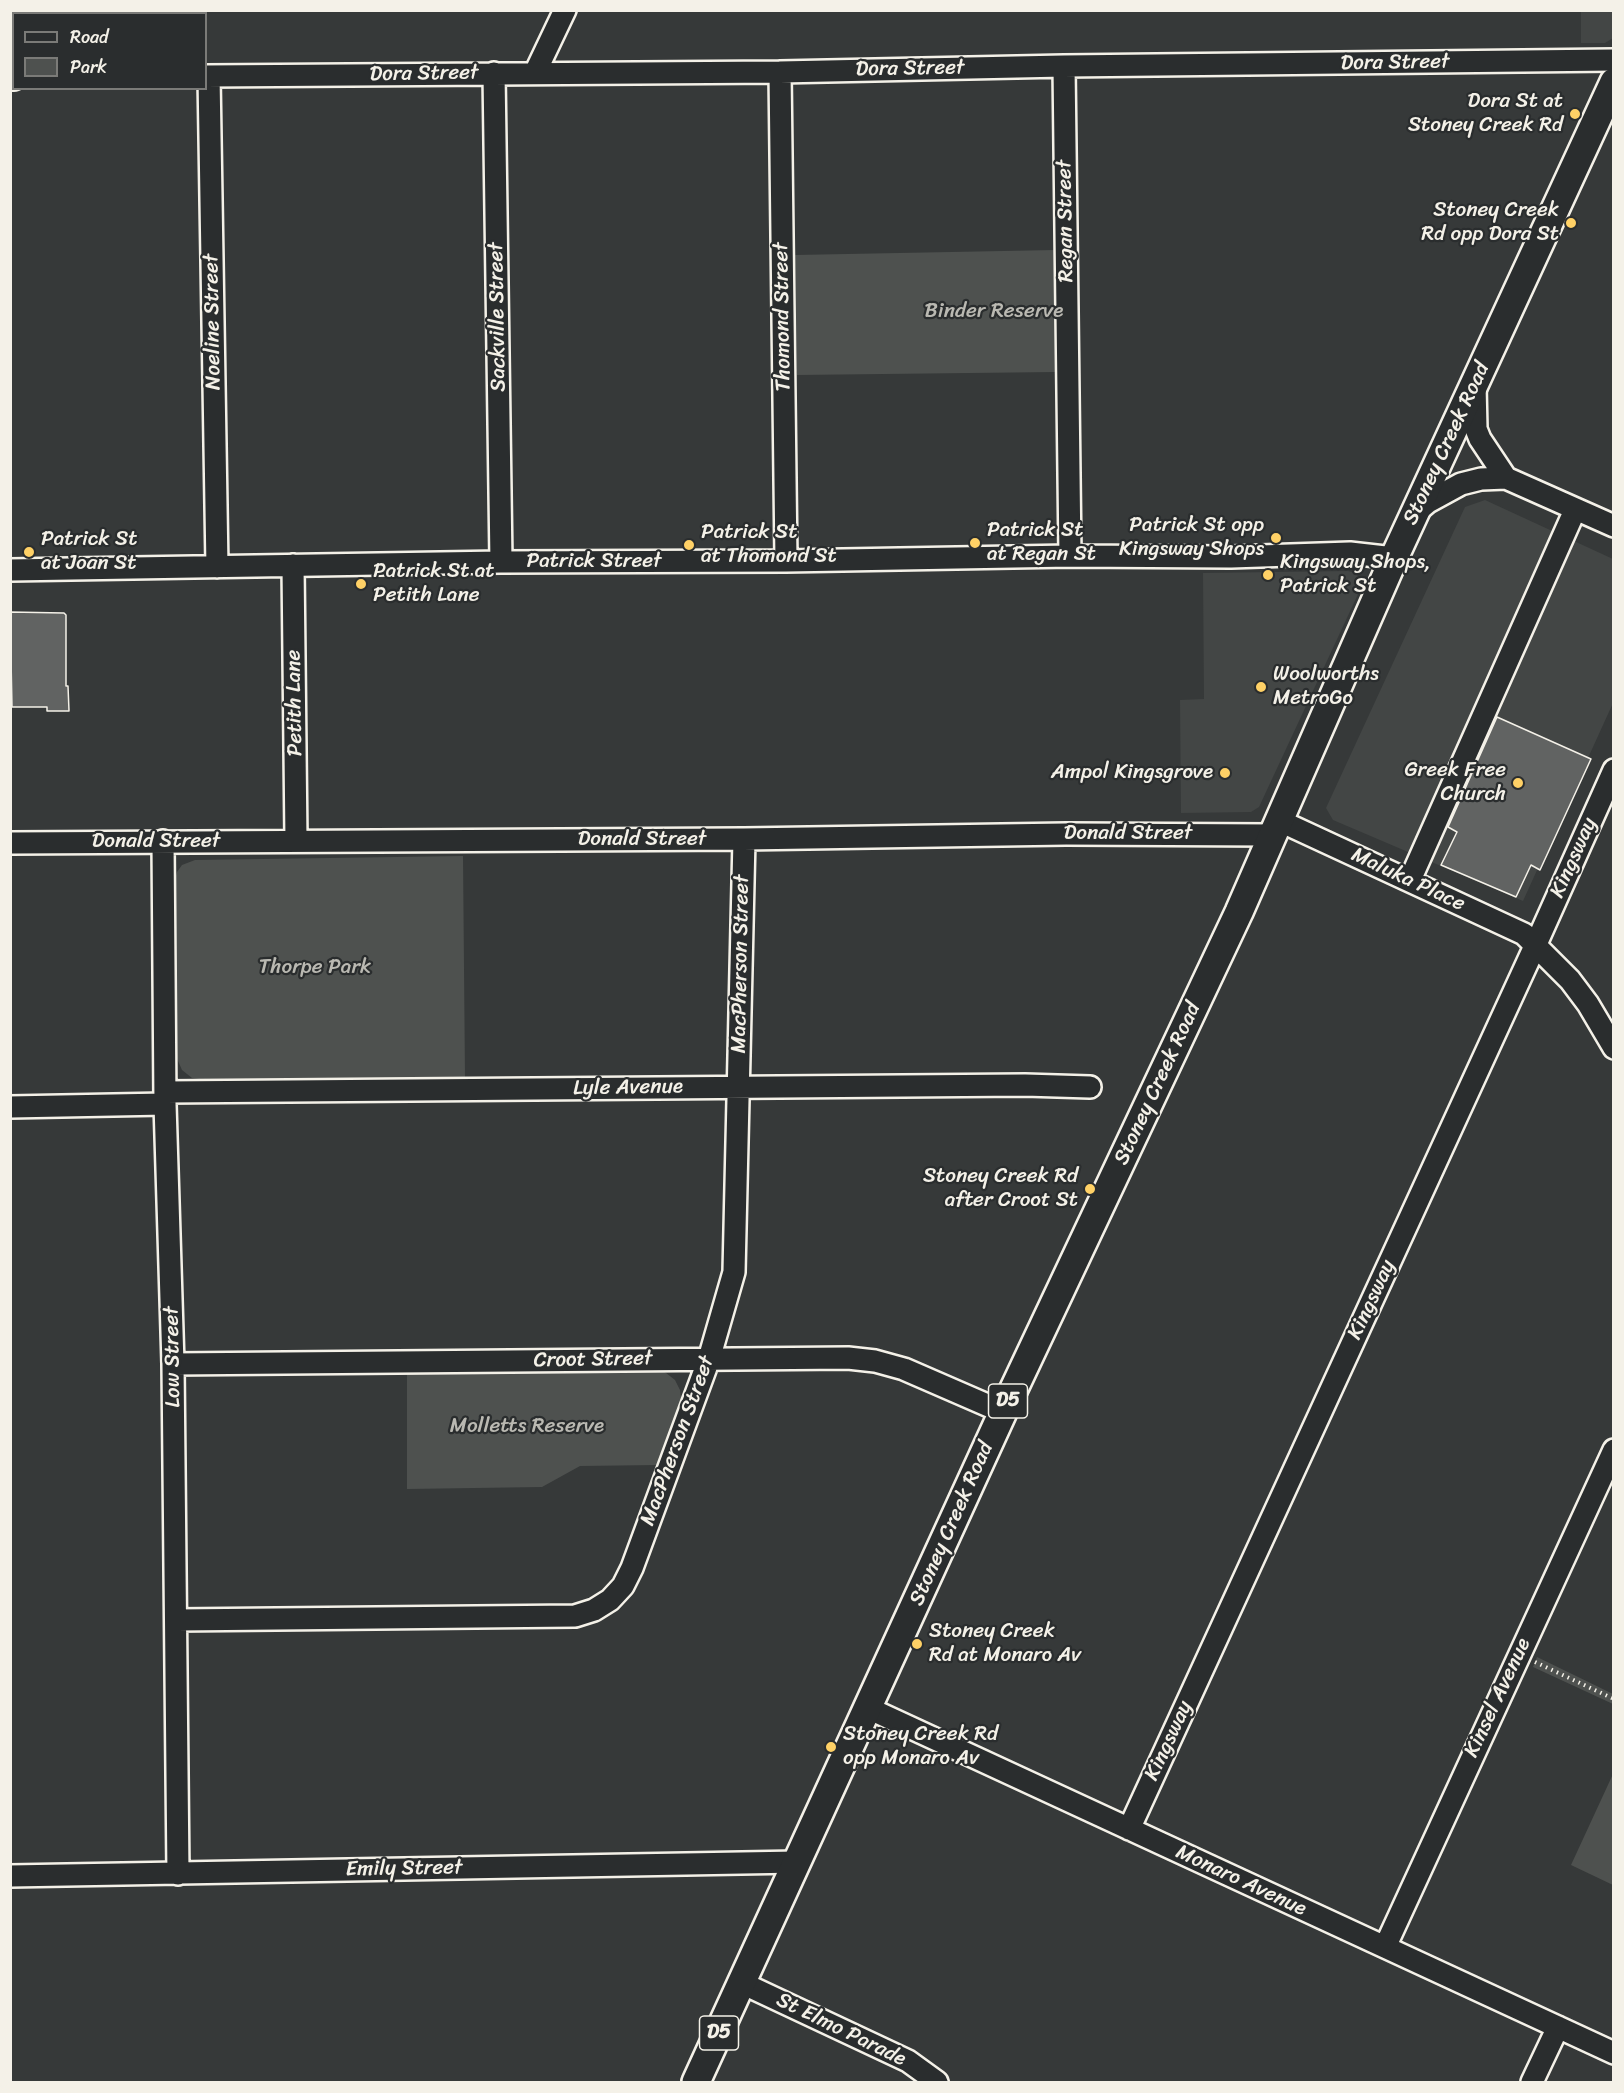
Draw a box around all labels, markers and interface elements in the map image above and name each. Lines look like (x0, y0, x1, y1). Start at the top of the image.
legend (12, 12, 207, 90)
text: Road (70, 21, 109, 53)
street label: Dora Street (1340, 49, 1450, 77)
text: Park (70, 51, 107, 83)
street label: Dora Street (855, 55, 965, 83)
street label: Dora Street (369, 60, 479, 88)
place label: Dora St at Stoney Creek Rd (1408, 89, 1563, 139)
marker: Dora St at Stoney Creek Rd (1568, 107, 1582, 121)
street label: Regan Street (1052, 160, 1080, 282)
place label: Stoney Creek Rd opp Dora St (1421, 198, 1559, 248)
marker: Stoney Creek Rd opp Dora St (1564, 216, 1578, 230)
street label: Sackville Street (484, 242, 512, 392)
street label: Thomond Street (769, 242, 797, 392)
street label: Noeline Street (199, 254, 227, 390)
park label: Binder Reserve (925, 299, 1063, 325)
street label: Stoney Creek Road (1398, 359, 1496, 529)
place label: Patrick St opp Kingsway Shops (1119, 513, 1264, 563)
place label: Patrick St at Regan St (987, 518, 1096, 568)
place label: Patrick St at Thomond St (701, 520, 837, 570)
place label: Patrick St at Joan St (41, 527, 137, 577)
marker: Patrick St opp Kingsway Shops (1269, 531, 1283, 545)
marker: Patrick St at Regan St (968, 536, 982, 550)
marker: Patrick St at Thomond St (682, 538, 696, 552)
marker: Patrick St at Joan St (22, 545, 36, 559)
street label: Patrick Street (527, 549, 661, 575)
place label: Kingsway Shops, Patrick St (1280, 550, 1431, 600)
place label: Patrick St at Petith Lane (373, 559, 495, 609)
marker: Kingsway Shops, Patrick St (1261, 568, 1275, 582)
marker: Patrick St at Petith Lane (354, 577, 368, 591)
street label: Petith Lane (281, 650, 309, 756)
place label: Woolworths MetroGo (1273, 662, 1379, 712)
marker: Woolworths MetroGo (1254, 680, 1268, 694)
place label: Greek Free Church (1404, 758, 1506, 808)
place label: Ampol Kingsgrove (1051, 760, 1213, 786)
marker: Ampol Kingsgrove (1218, 766, 1232, 780)
marker: Greek Free Church (1511, 776, 1525, 790)
street label: Kingsway (1545, 814, 1603, 902)
street label: Donald Street (1064, 821, 1192, 847)
street label: Donald Street (578, 827, 706, 853)
street label: Donald Street (92, 829, 220, 855)
street label: Maluka Place (1347, 843, 1469, 917)
street label: MacPherson Street (727, 874, 755, 1054)
park label: Thorpe Park (259, 955, 371, 981)
street label: Stoney Creek Road (1109, 999, 1207, 1169)
street label: Lyle Avenue (573, 1074, 683, 1102)
place label: Stoney Creek Rd after Croot St (923, 1164, 1078, 1214)
marker: Stoney Creek Rd after Croot St (1083, 1182, 1097, 1196)
street label: Kingsway (1343, 1256, 1401, 1344)
street label: Low Street (160, 1306, 186, 1408)
street label: Croot Street (533, 1346, 653, 1374)
street label: MacPherson Street (636, 1353, 720, 1529)
road number: D5 (988, 1384, 1028, 1418)
park label: Molletts Reserve (450, 1414, 604, 1440)
street label: Stoney Creek Road (905, 1438, 999, 1610)
place label: Stoney Creek Rd at Monaro Av (929, 1619, 1081, 1669)
street label: Kinsel Avenue (1459, 1634, 1537, 1762)
marker: Stoney Creek Rd at Monaro Av (910, 1637, 924, 1651)
street label: Kingsway (1140, 1697, 1198, 1785)
place label: Stoney Creek Rd opp Monaro Av (843, 1722, 998, 1772)
marker: Stoney Creek Rd opp Monaro Av (824, 1740, 838, 1754)
street label: Monaro Avenue (1172, 1840, 1310, 1922)
street label: Emily Street (345, 1855, 463, 1883)
street label: St Elmo Parade (772, 1988, 910, 2072)
road number: D5 (700, 2016, 738, 2050)

